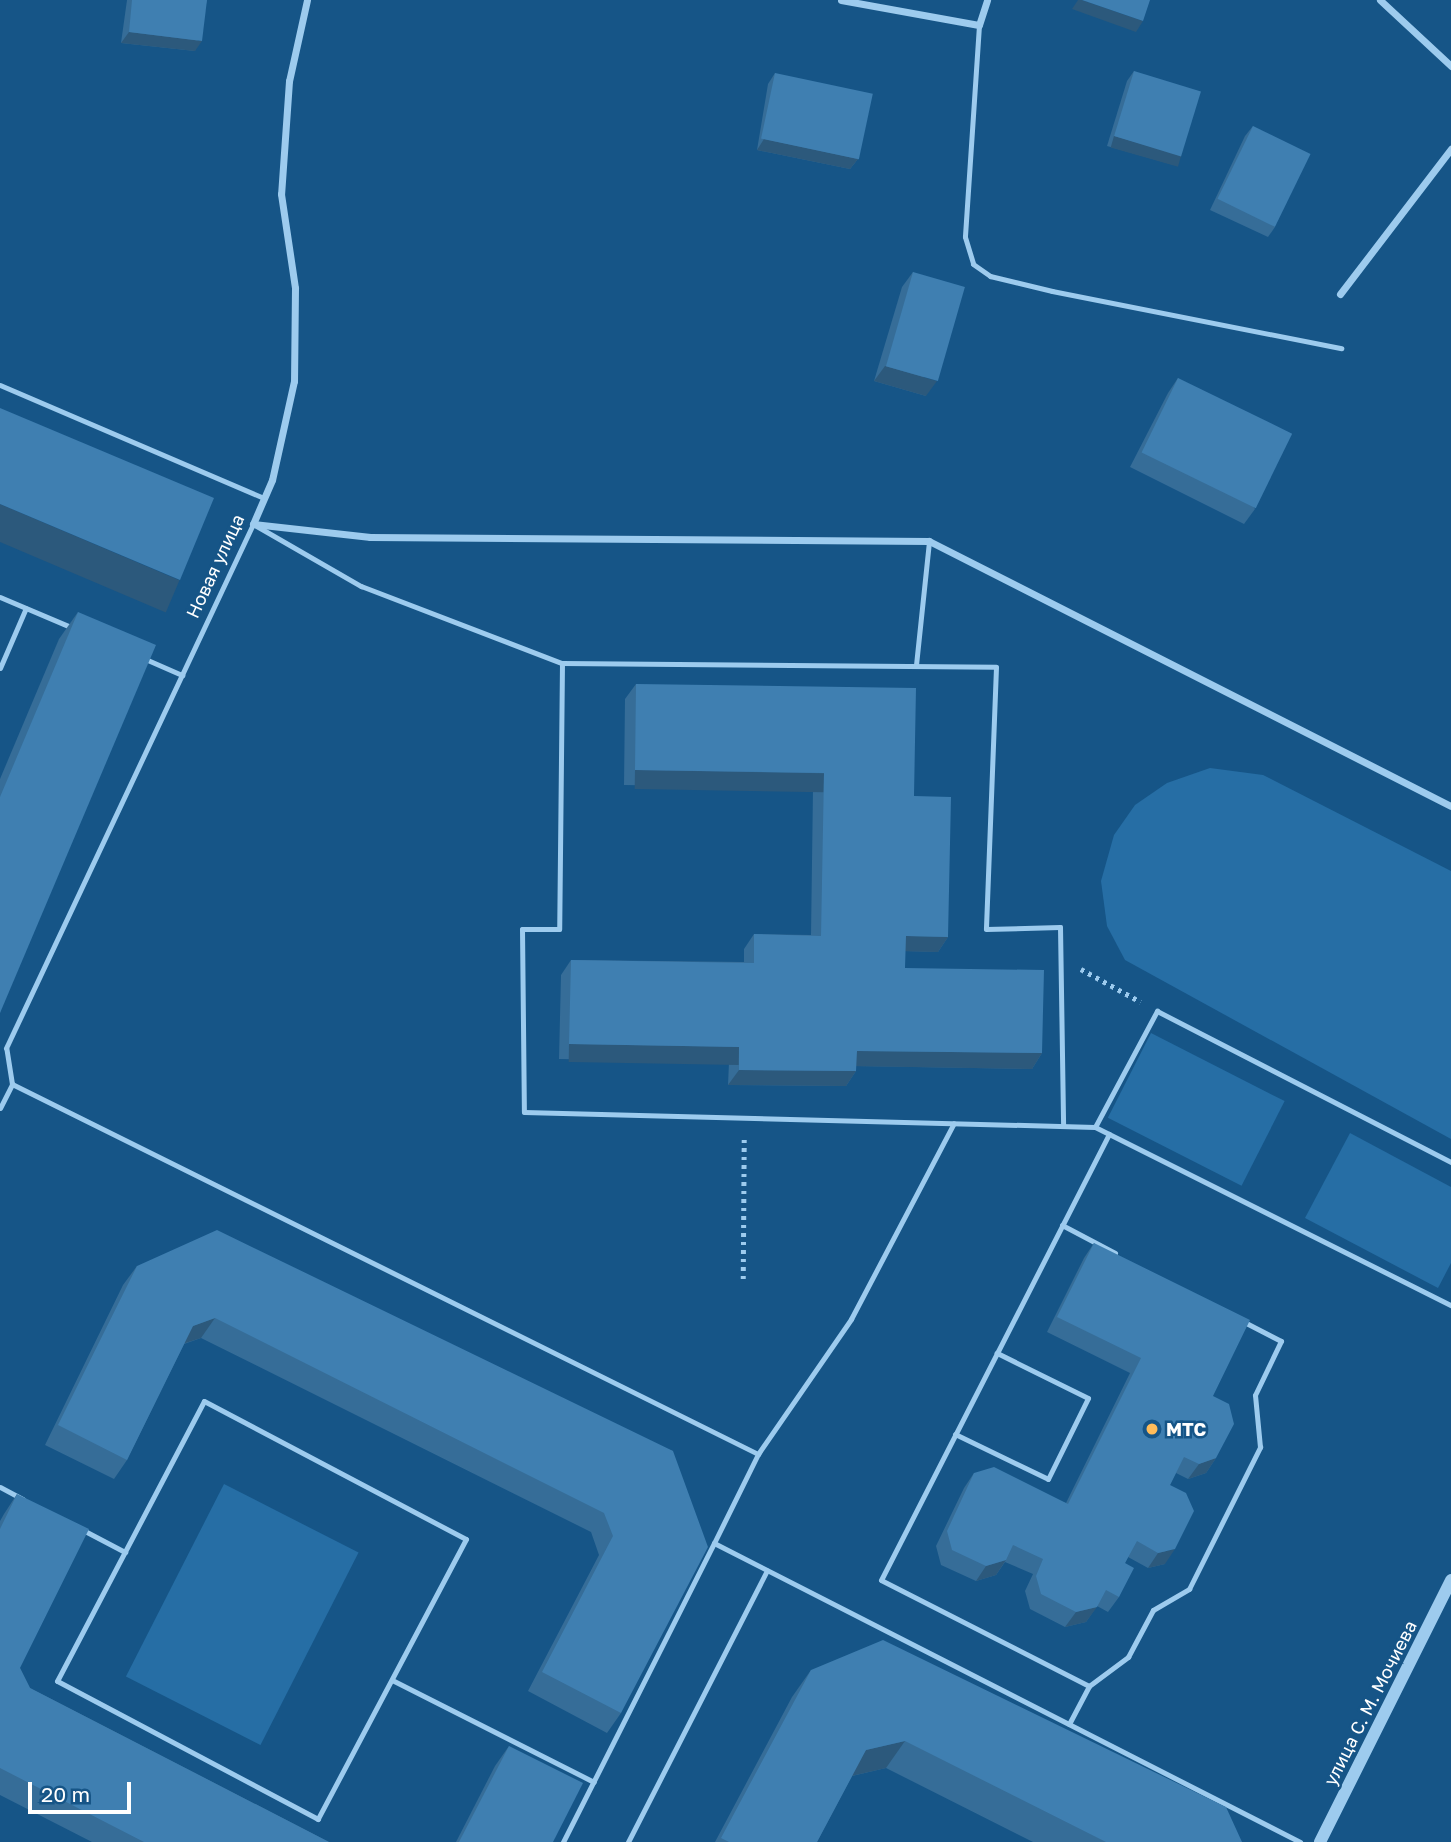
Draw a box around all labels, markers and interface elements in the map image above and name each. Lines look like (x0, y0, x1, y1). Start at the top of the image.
street label: Новая улица (181, 511, 249, 621)
place label: МТС (1166, 1418, 1206, 1440)
marker: МТС (1144, 1421, 1160, 1437)
street label: улица С. М. Мочиева (1319, 1617, 1421, 1789)
scale bar (32, 1769, 135, 1813)
text: 20 m (41, 1781, 90, 1807)

